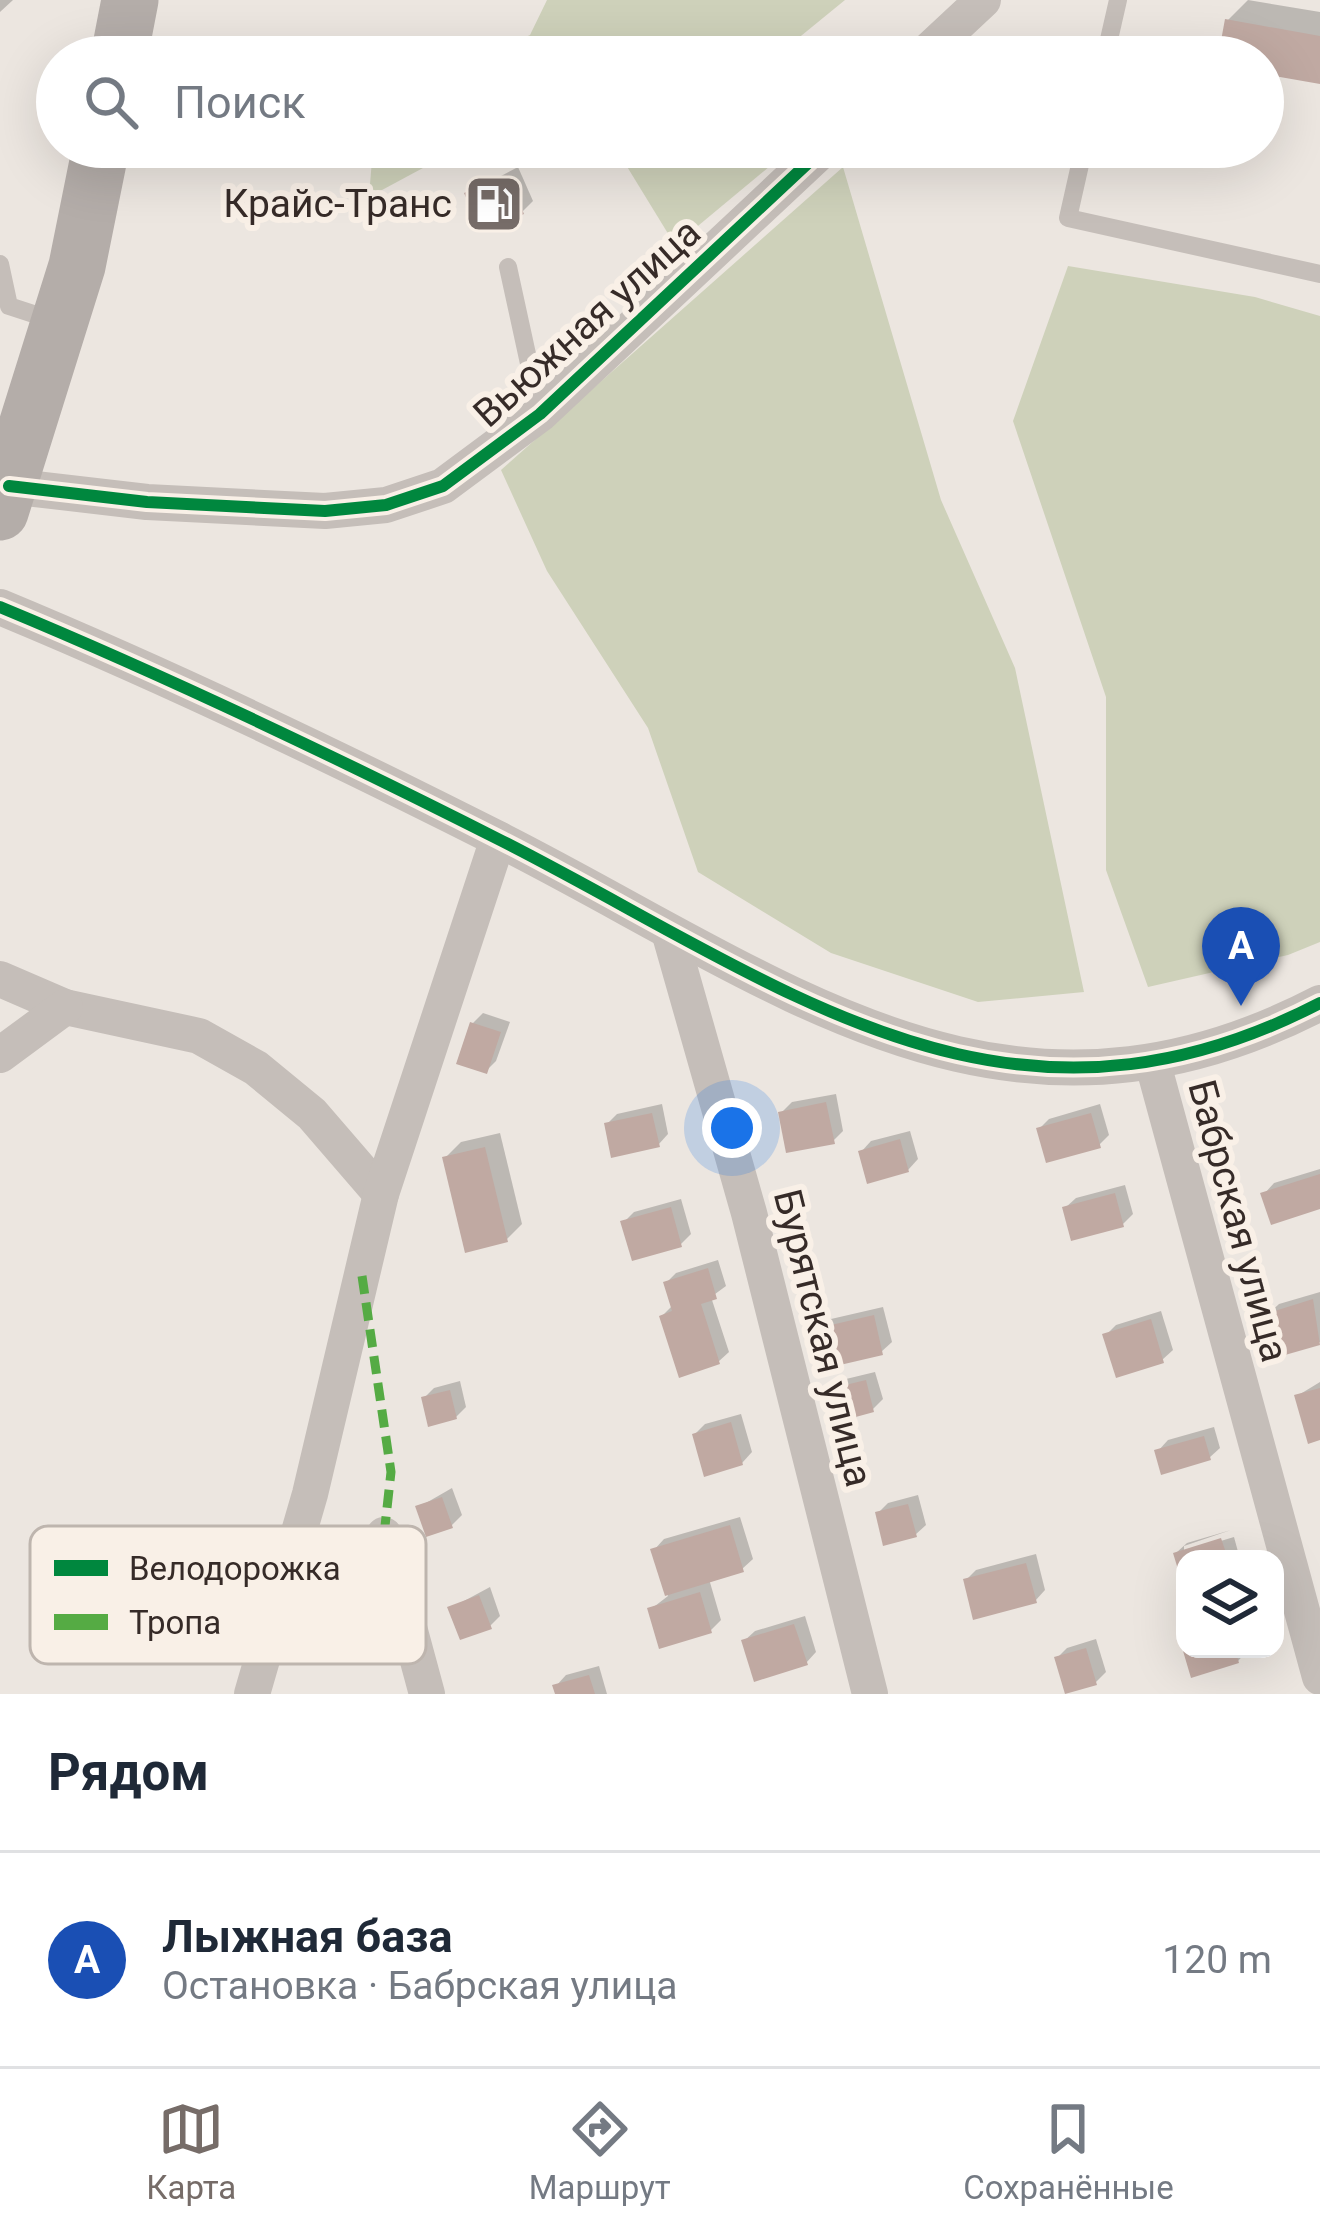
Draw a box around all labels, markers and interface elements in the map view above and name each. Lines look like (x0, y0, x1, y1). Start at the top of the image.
search box (36, 36, 1284, 168)
icon: search (78, 69, 144, 135)
text: Поиск (174, 76, 306, 129)
fuel station icon: Крайс-Транс (463, 173, 525, 235)
place label: Крайс-Транс (223, 181, 452, 227)
street label: Вьюжная улица (464, 209, 710, 437)
pin: A (1202, 907, 1280, 1006)
street label: Бабрская улица (1178, 1075, 1298, 1367)
your location (702, 1098, 762, 1158)
street label: Бурятская улица (764, 1185, 882, 1491)
legend (30, 1526, 426, 1664)
text: Велодорожка (129, 1549, 341, 1588)
map controls (1176, 1550, 1284, 1658)
button: layers (1176, 1550, 1284, 1658)
text: Тропа (129, 1603, 221, 1642)
text: Рядом (48, 1743, 209, 1802)
text: Лыжная база (162, 1910, 453, 1963)
text: A (74, 1937, 100, 1983)
text: 120 m (1162, 1937, 1272, 1983)
text: Остановка · Бабрская улица (162, 1963, 678, 2009)
tab: Карта (146, 2096, 236, 2207)
tab: Маршрут (529, 2096, 671, 2207)
tab: Сохранённые (963, 2096, 1174, 2207)

